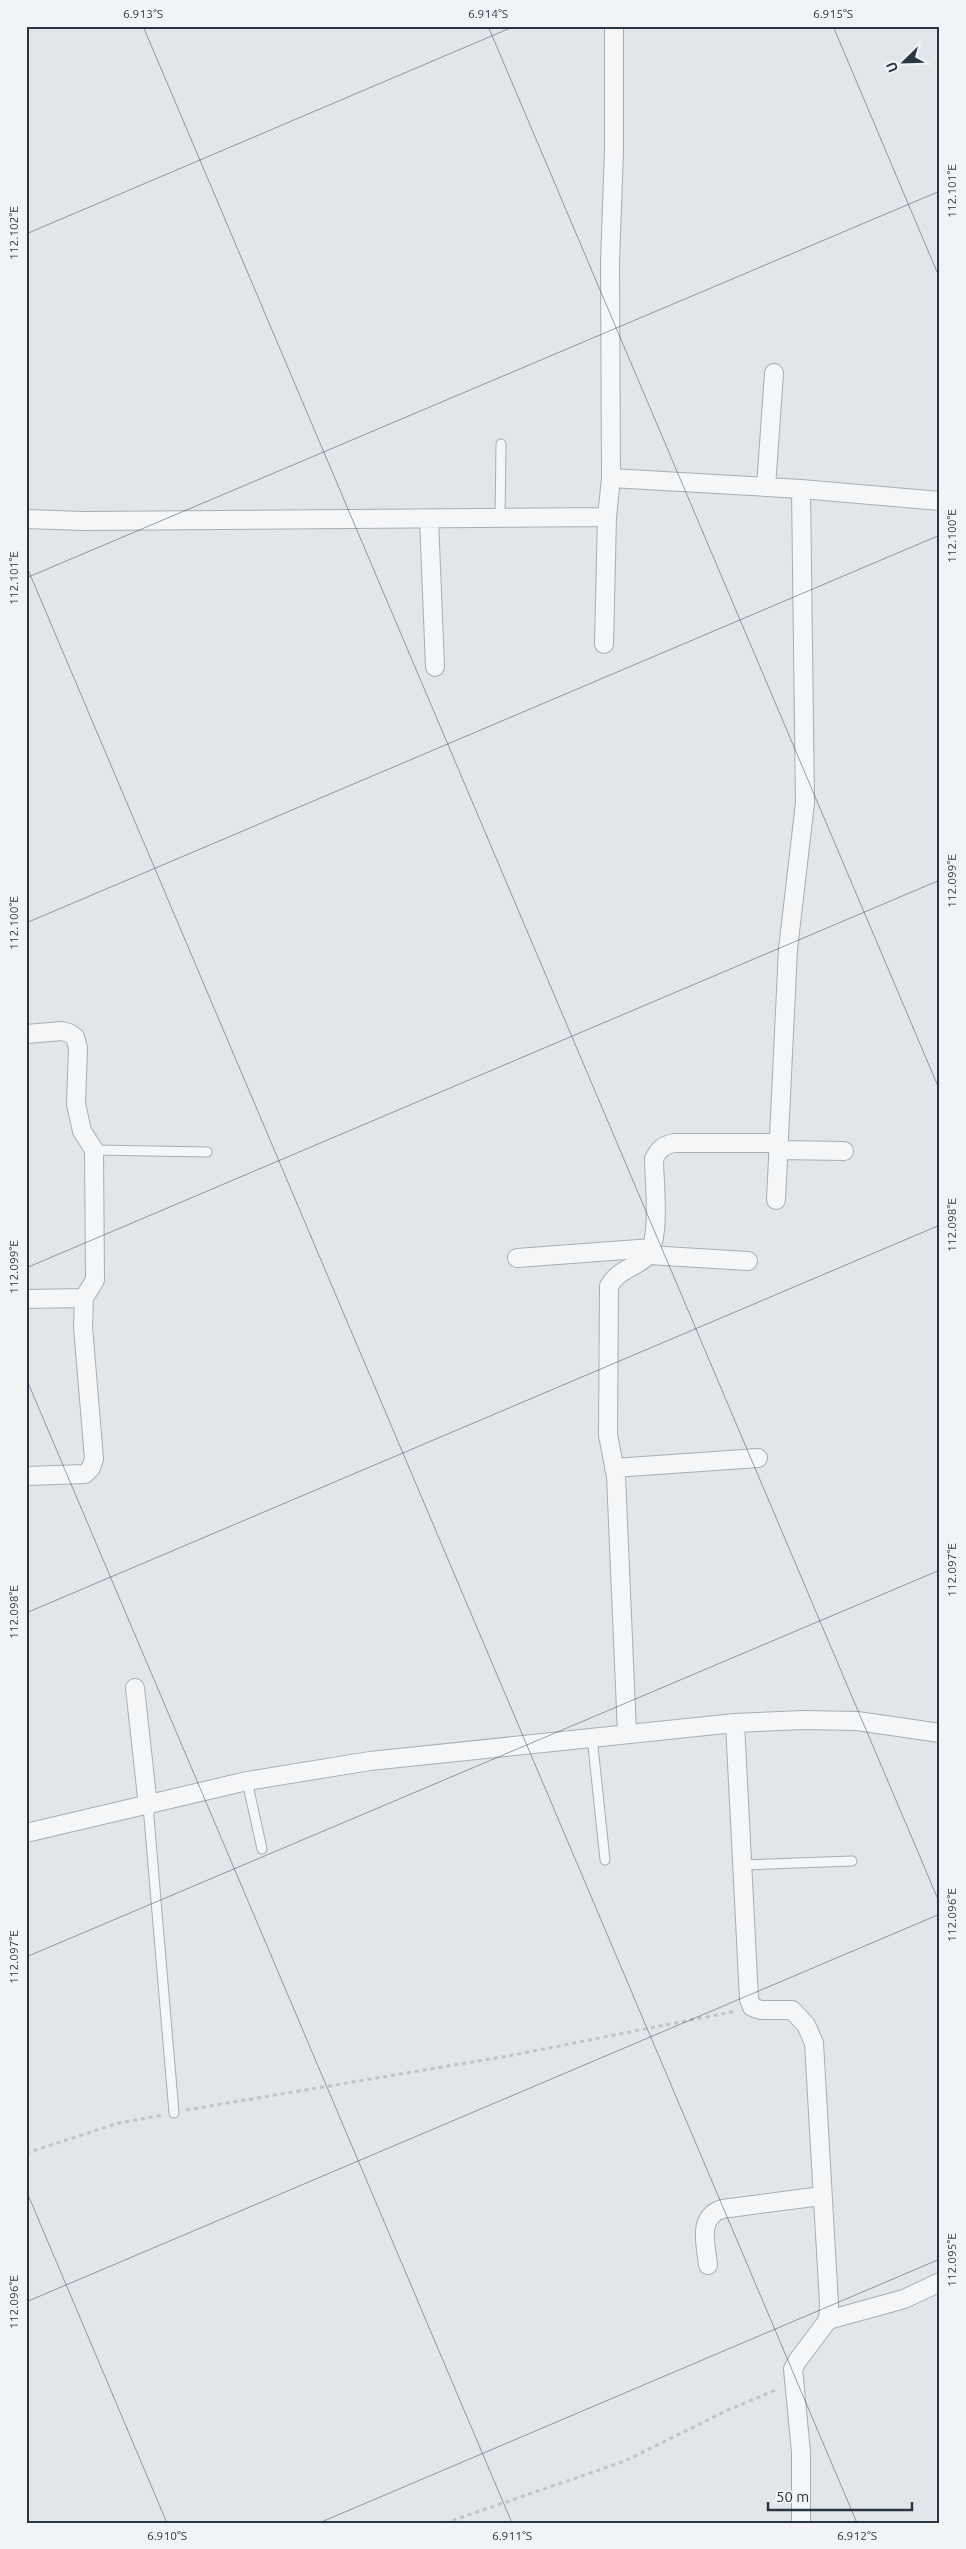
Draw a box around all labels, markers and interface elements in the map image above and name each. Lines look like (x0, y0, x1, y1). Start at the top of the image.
text: 6.913°S (123, 7, 163, 20)
text: 6.914°S (468, 7, 508, 20)
text: 6.915°S (813, 7, 853, 20)
north arrow (878, 38, 928, 88)
text: U (883, 59, 901, 75)
text: 112.101°E (945, 164, 958, 218)
text: 112.102°E (7, 206, 20, 260)
text: 112.100°E (945, 509, 958, 563)
text: 112.101°E (7, 551, 20, 605)
text: 112.099°E (945, 854, 958, 908)
text: 112.100°E (7, 896, 20, 950)
text: 112.098°E (945, 1198, 958, 1252)
text: 112.099°E (7, 1240, 20, 1294)
text: 112.097°E (945, 1543, 958, 1597)
text: 112.098°E (7, 1585, 20, 1639)
text: 112.096°E (945, 1888, 958, 1942)
text: 112.097°E (7, 1930, 20, 1984)
text: 112.095°E (945, 2233, 958, 2287)
text: 112.096°E (7, 2275, 20, 2329)
scale bar (768, 2479, 912, 2511)
text: 50 m (776, 2488, 809, 2505)
text: 6.910°S (147, 2529, 187, 2542)
text: 6.911°S (492, 2529, 532, 2542)
text: 6.912°S (837, 2529, 877, 2542)

